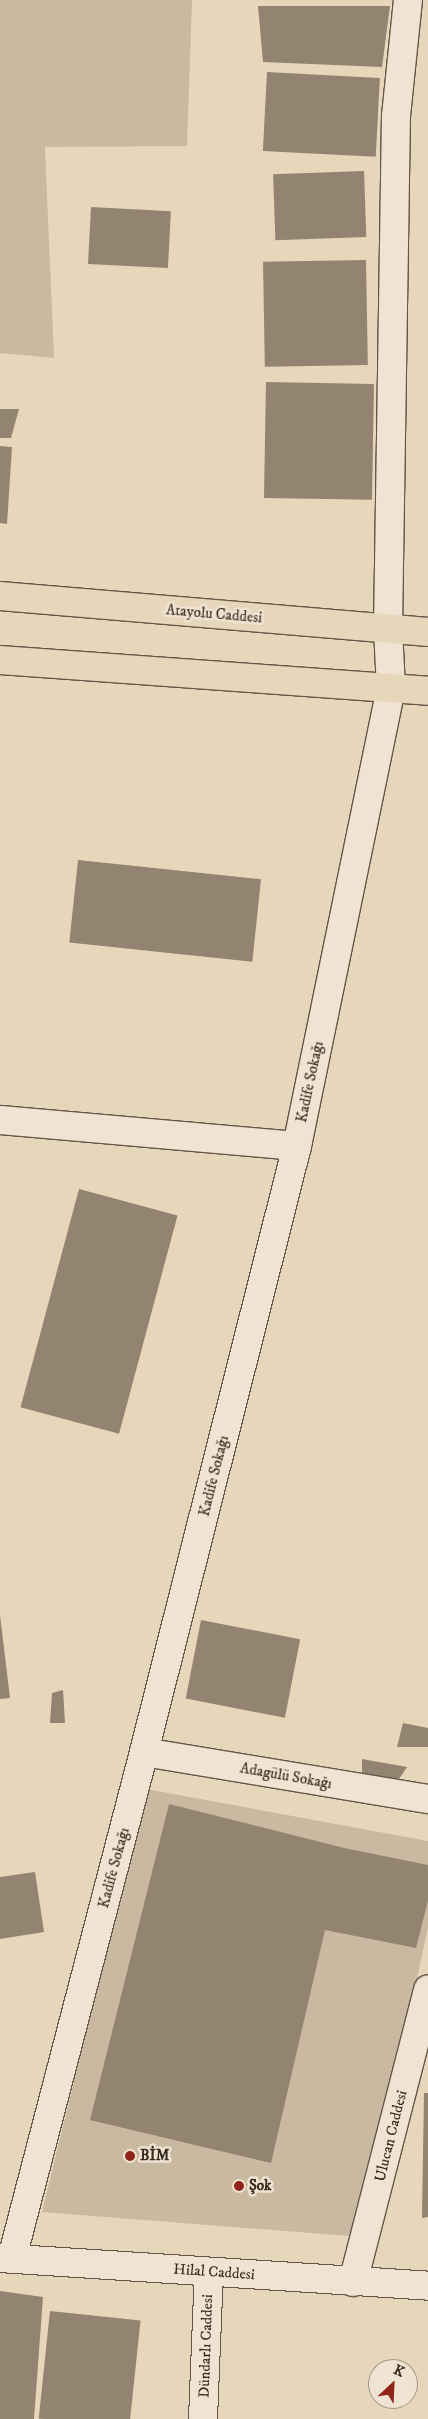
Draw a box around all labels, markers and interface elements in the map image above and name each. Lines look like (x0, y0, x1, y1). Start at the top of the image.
street label: Atayolu Caddesi (165, 601, 263, 627)
street label: Kadife Sokağı (293, 1040, 327, 1124)
street label: Kadife Sokağı (195, 1434, 233, 1518)
street label: Adagülü Sokağı (239, 1759, 333, 1793)
street label: Kadife Sokağı (95, 1826, 133, 1910)
street label: Ulucan Caddesi (371, 2088, 411, 2184)
place label: BİM (140, 2147, 169, 2165)
marker: BİM (124, 2150, 136, 2162)
place label: Şok (249, 2177, 272, 2195)
marker: Şok (233, 2180, 245, 2192)
street label: Hilal Caddesi (173, 2260, 255, 2284)
street label: Dündarlı Caddesi (195, 2294, 217, 2398)
north arrow (368, 2359, 418, 2409)
text: K (391, 2361, 407, 2382)

